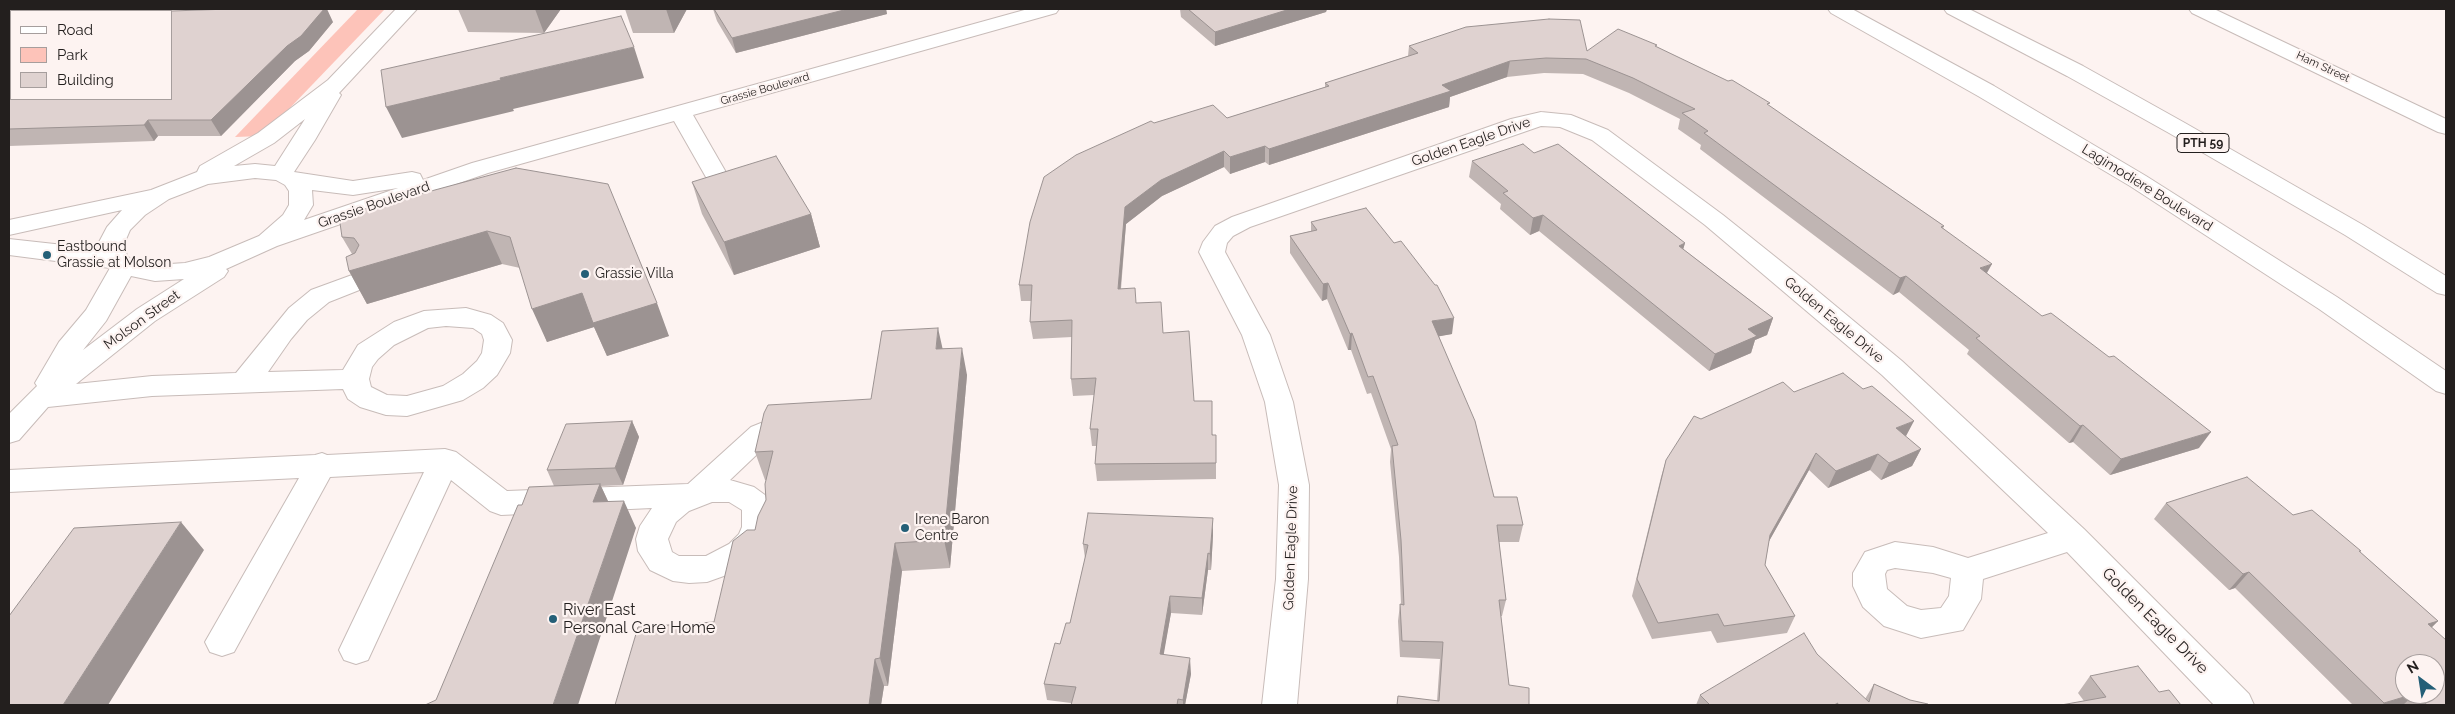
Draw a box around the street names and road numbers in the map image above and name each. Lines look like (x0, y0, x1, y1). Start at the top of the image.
street label: Ham Street (2294, 49, 2352, 85)
street label: Grassie Boulevard (719, 70, 811, 108)
street label: Golden Eagle Drive (1409, 114, 1533, 170)
road number: PTH 59 (2177, 134, 2229, 152)
street label: Lagimodiere Boulevard (2078, 141, 2216, 235)
street label: Grassie Boulevard (316, 178, 432, 232)
street label: Golden Eagle Drive (1781, 274, 1887, 366)
street label: Molson Street (101, 287, 183, 353)
street label: Golden Eagle Drive (1280, 485, 1302, 611)
street label: Golden Eagle Drive (2098, 564, 2212, 678)

